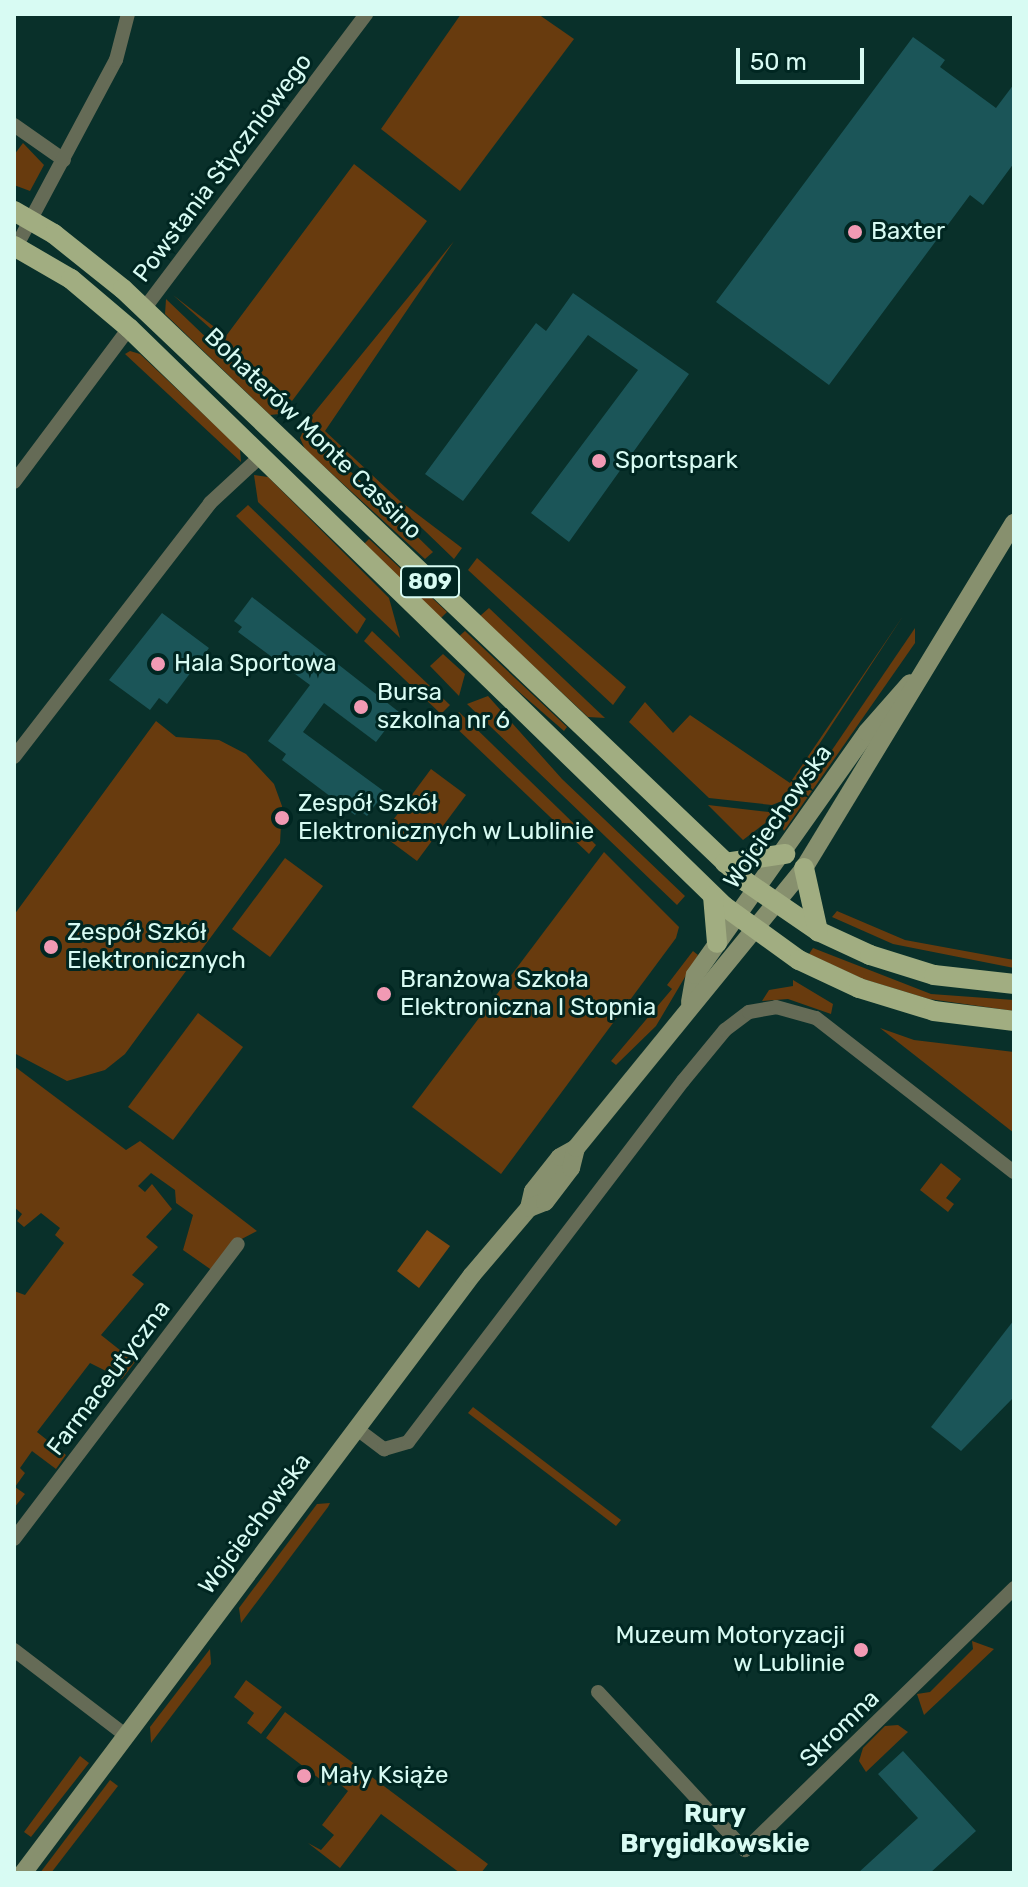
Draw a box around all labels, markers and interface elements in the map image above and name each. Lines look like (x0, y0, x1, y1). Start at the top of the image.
scale bar (740, 32, 868, 82)
street label: Powstania Styczniowego (128, 48, 318, 288)
text: 50 m (750, 48, 807, 76)
place label: Baxter (871, 218, 945, 246)
marker: Baxter (846, 223, 864, 241)
street label: Bohaterów Monte Cassino (198, 322, 428, 546)
place label: Sportspark (615, 447, 738, 475)
marker: Sportspark (590, 452, 608, 470)
road number: 809 (400, 564, 460, 600)
place label: Hala Sportowa (174, 650, 336, 678)
marker: Hala Sportowa (149, 655, 167, 673)
place label: Bursa szkolna nr 6 (377, 679, 511, 735)
marker: Bursa szkolna nr 6 (352, 698, 370, 716)
street label: Wojciechowska (718, 740, 838, 894)
place label: Zespół Szkół Elektronicznych w Lublinie (298, 790, 595, 846)
marker: Zespół Szkół Elektronicznych w Lublinie (273, 809, 291, 827)
place label: Zespół Szkół Elektronicznych (67, 919, 246, 975)
marker: Zespół Szkół Elektronicznych (42, 938, 60, 956)
place label: Branżowa Szkoła Elektroniczna I Stopnia (400, 966, 656, 1022)
marker: Branżowa Szkoła Elektroniczna I Stopnia (375, 985, 393, 1003)
street label: Farmaceutyczna (41, 1295, 177, 1461)
street label: Wojciechowska (193, 1448, 317, 1600)
place label: Muzeum Motoryzacji w Lublinie (616, 1622, 845, 1678)
marker: Muzeum Motoryzacji w Lublinie (852, 1641, 870, 1659)
street label: Skromna (794, 1684, 886, 1774)
place label: Mały Książe (320, 1762, 449, 1790)
marker: Mały Książe (295, 1767, 313, 1785)
district label: Rury Brygidkowskie (620, 1798, 810, 1860)

